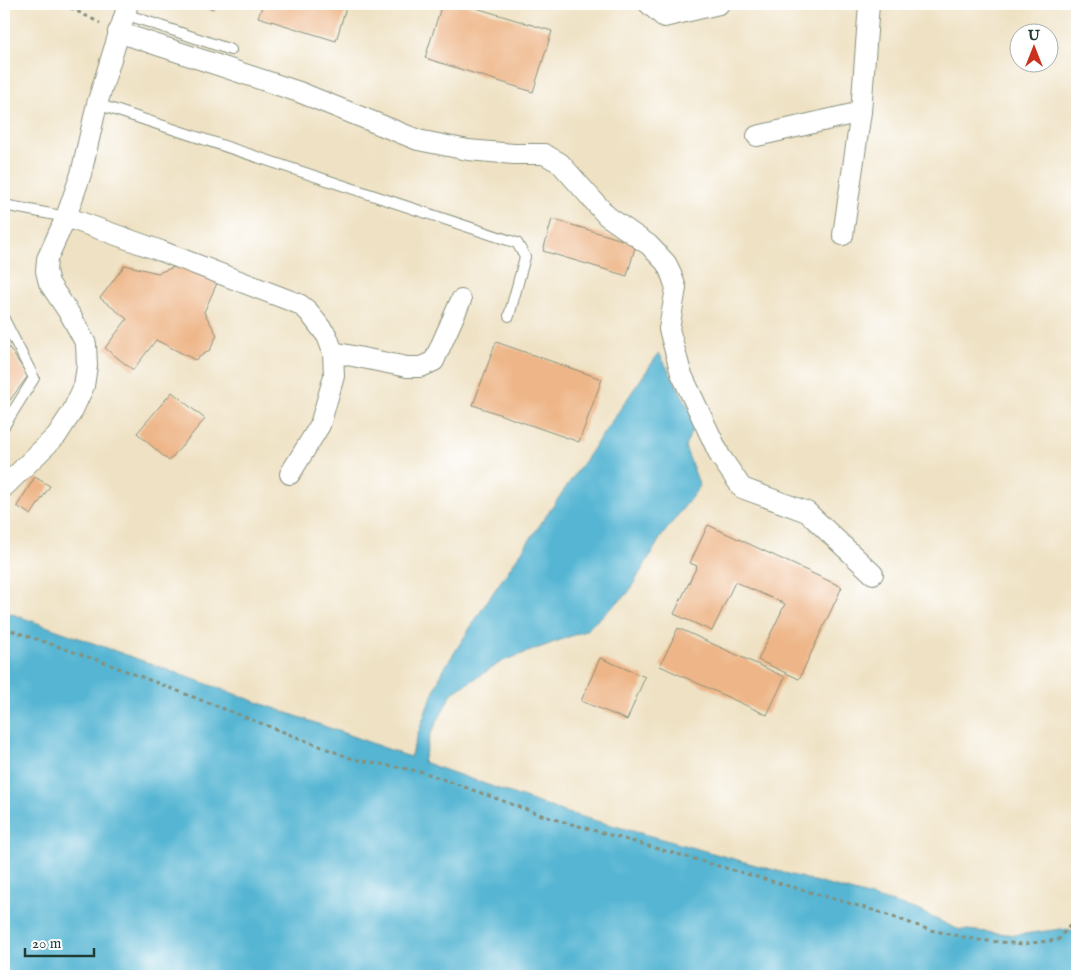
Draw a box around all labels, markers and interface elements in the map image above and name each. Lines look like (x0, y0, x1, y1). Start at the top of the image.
north arrow (1008, 22, 1058, 72)
text: U (1027, 27, 1041, 45)
scale bar (25, 925, 94, 957)
text: 20 m (32, 934, 62, 953)

